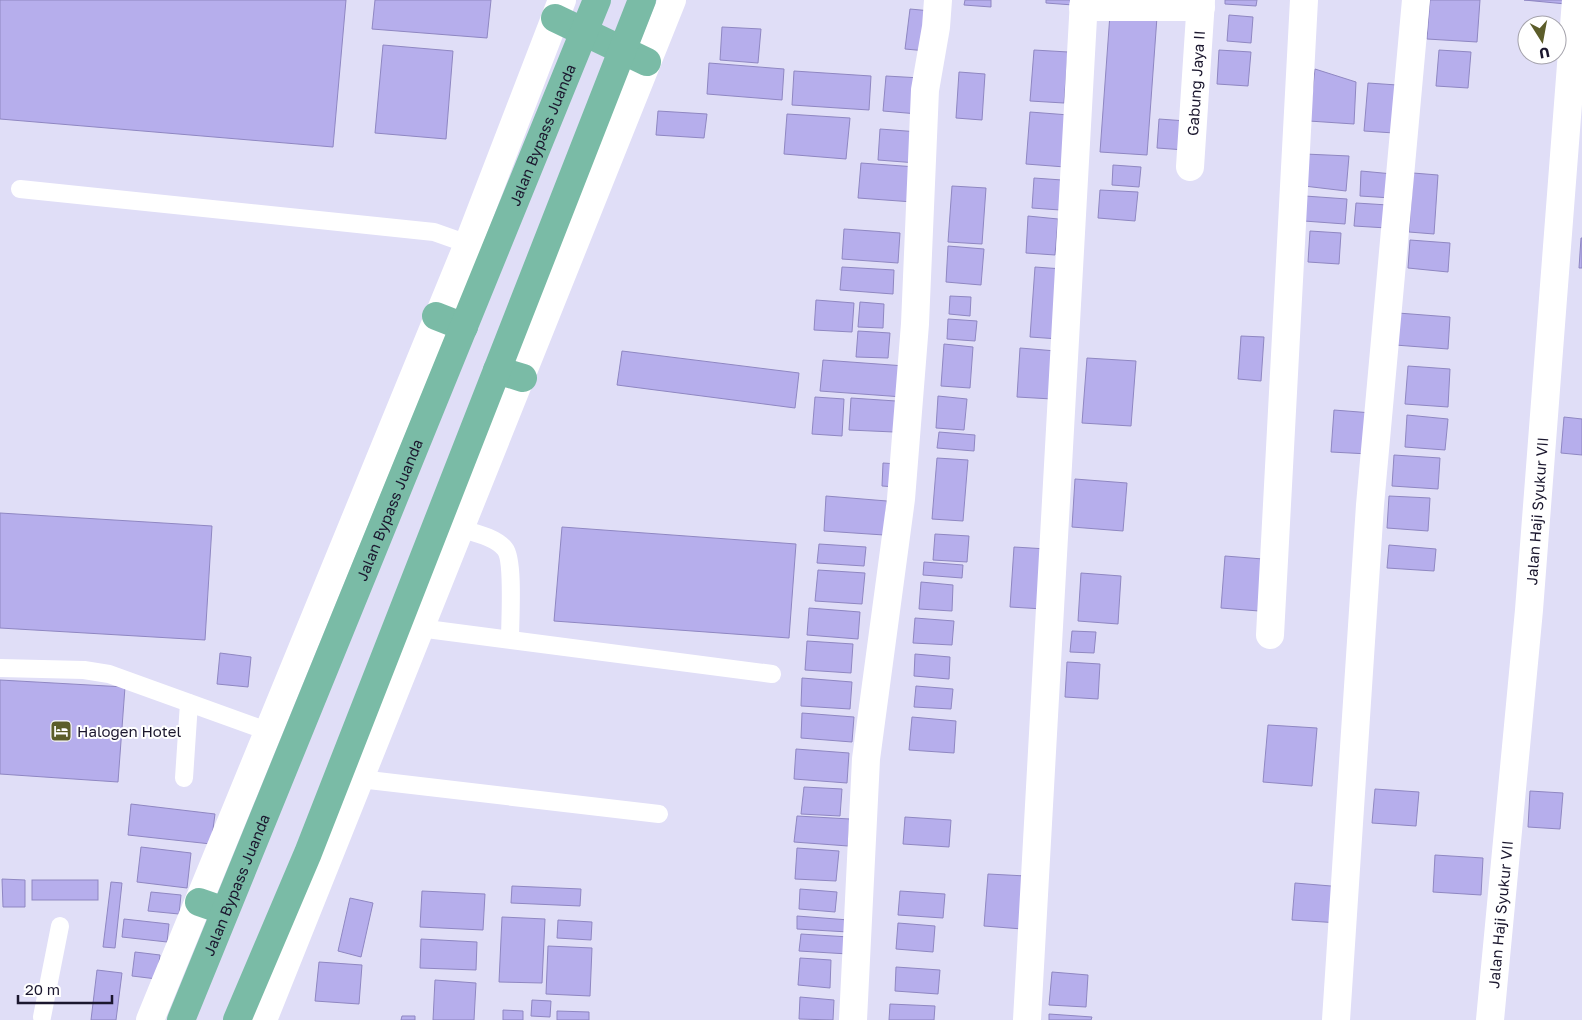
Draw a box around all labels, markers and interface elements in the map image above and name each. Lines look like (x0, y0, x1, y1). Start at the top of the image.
north arrow (1517, 15, 1567, 65)
street label: Gabung Jaya II (1183, 30, 1208, 137)
text: U (1538, 44, 1551, 63)
street label: Jalan Bypass Juanda (505, 61, 579, 208)
street label: Jalan Bypass Juanda (352, 436, 426, 583)
street label: Jalan Haji Syukur VII (1522, 436, 1551, 586)
hotel icon: Halogen Hotel (49, 719, 73, 743)
place label: Halogen Hotel (77, 722, 182, 740)
street label: Jalan Bypass Juanda (199, 811, 273, 958)
street label: Jalan Haji Syukur VII (1484, 840, 1516, 989)
scale bar (18, 972, 111, 1004)
text: 20 m (25, 980, 60, 998)

